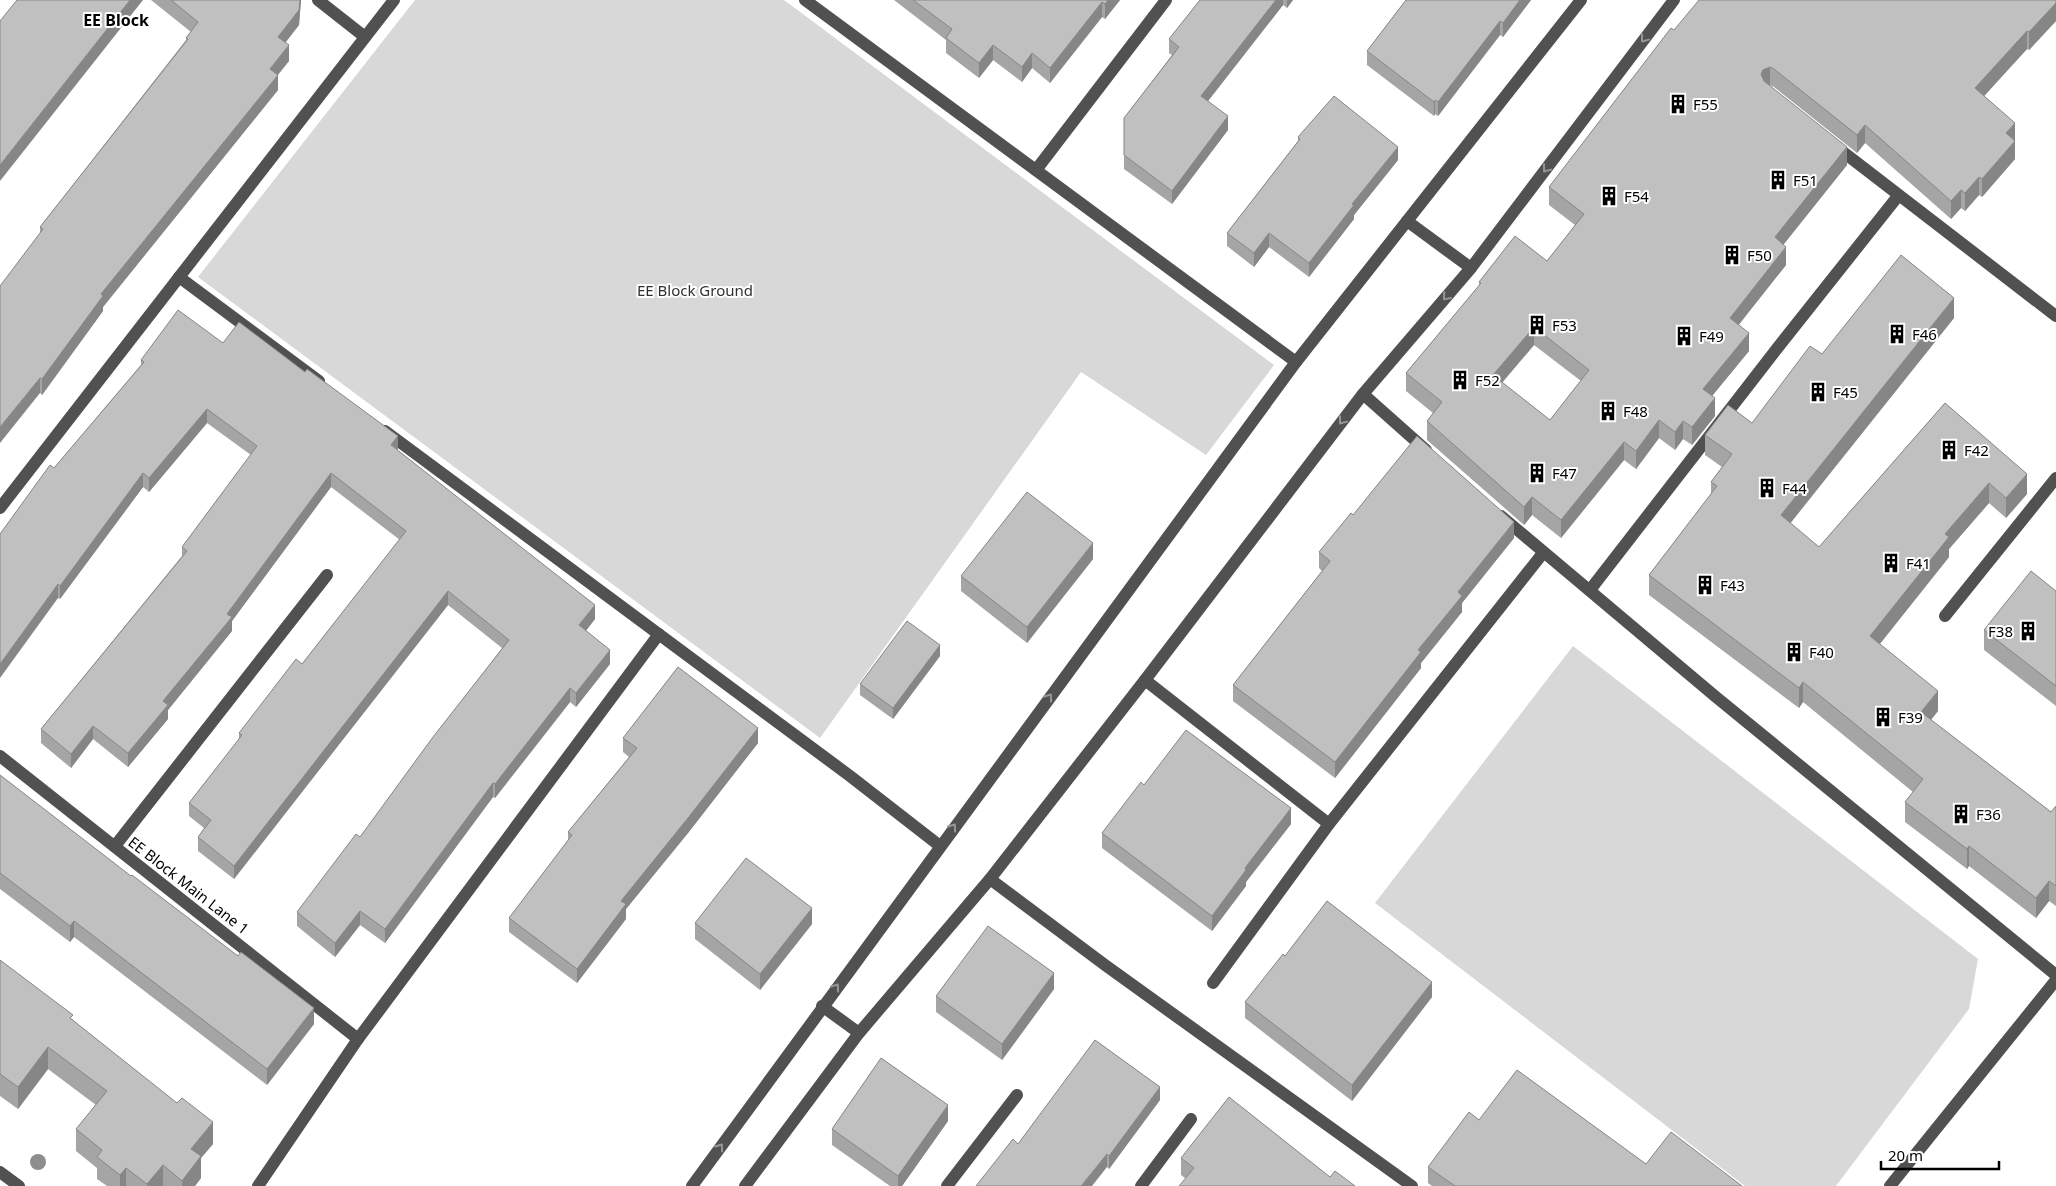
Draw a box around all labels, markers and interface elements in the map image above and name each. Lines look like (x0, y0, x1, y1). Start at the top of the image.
district label: EE Block (83, 9, 149, 31)
one-way arrow (1641, 33, 1650, 43)
building icon: F55 (1667, 93, 1689, 115)
place label: F55 (1693, 94, 1718, 114)
one-way arrow (1544, 163, 1552, 172)
building icon: F51 (1767, 169, 1789, 191)
place label: F51 (1793, 170, 1818, 190)
building icon: F54 (1598, 185, 1620, 207)
place label: F54 (1624, 186, 1649, 206)
building icon: F50 (1721, 244, 1743, 266)
place label: F50 (1747, 245, 1772, 265)
park label: EE Block Ground (637, 280, 753, 300)
one-way arrow (1443, 291, 1452, 300)
building icon: F53 (1526, 314, 1548, 336)
place label: F53 (1552, 315, 1577, 335)
building icon: F46 (1886, 323, 1908, 345)
place label: F46 (1912, 324, 1937, 344)
building icon: F49 (1673, 325, 1695, 347)
place label: F49 (1699, 326, 1724, 346)
building icon: F52 (1449, 369, 1471, 391)
place label: F52 (1475, 370, 1500, 390)
building icon: F45 (1807, 381, 1829, 403)
place label: F45 (1833, 382, 1858, 402)
building icon: F48 (1597, 400, 1619, 422)
place label: F48 (1623, 401, 1648, 421)
one-way arrow (1339, 415, 1348, 425)
building icon: F42 (1938, 439, 1960, 461)
place label: F42 (1964, 440, 1989, 460)
building icon: F47 (1526, 462, 1548, 484)
place label: F47 (1552, 463, 1577, 483)
building icon: F44 (1756, 477, 1778, 499)
place label: F44 (1782, 478, 1807, 498)
building icon: F41 (1880, 552, 1902, 574)
place label: F41 (1906, 553, 1931, 573)
building icon: F43 (1694, 574, 1716, 596)
place label: F43 (1720, 575, 1745, 595)
building icon: F38 (2017, 620, 2039, 642)
place label: F38 (1988, 621, 2013, 641)
building icon: F40 (1783, 641, 1805, 663)
place label: F40 (1809, 642, 1834, 662)
one-way arrow (1044, 694, 1052, 703)
building icon: F39 (1872, 706, 1894, 728)
place label: F39 (1898, 707, 1923, 727)
building icon: F36 (1950, 803, 1972, 825)
place label: F36 (1976, 804, 2001, 824)
one-way arrow (947, 823, 956, 833)
street label: EE Block Main Lane 1 (125, 832, 253, 938)
one-way arrow (830, 983, 839, 993)
scale bar (1881, 1138, 1998, 1170)
one-way arrow (714, 1143, 723, 1152)
text: 20 m (1888, 1145, 1923, 1165)

